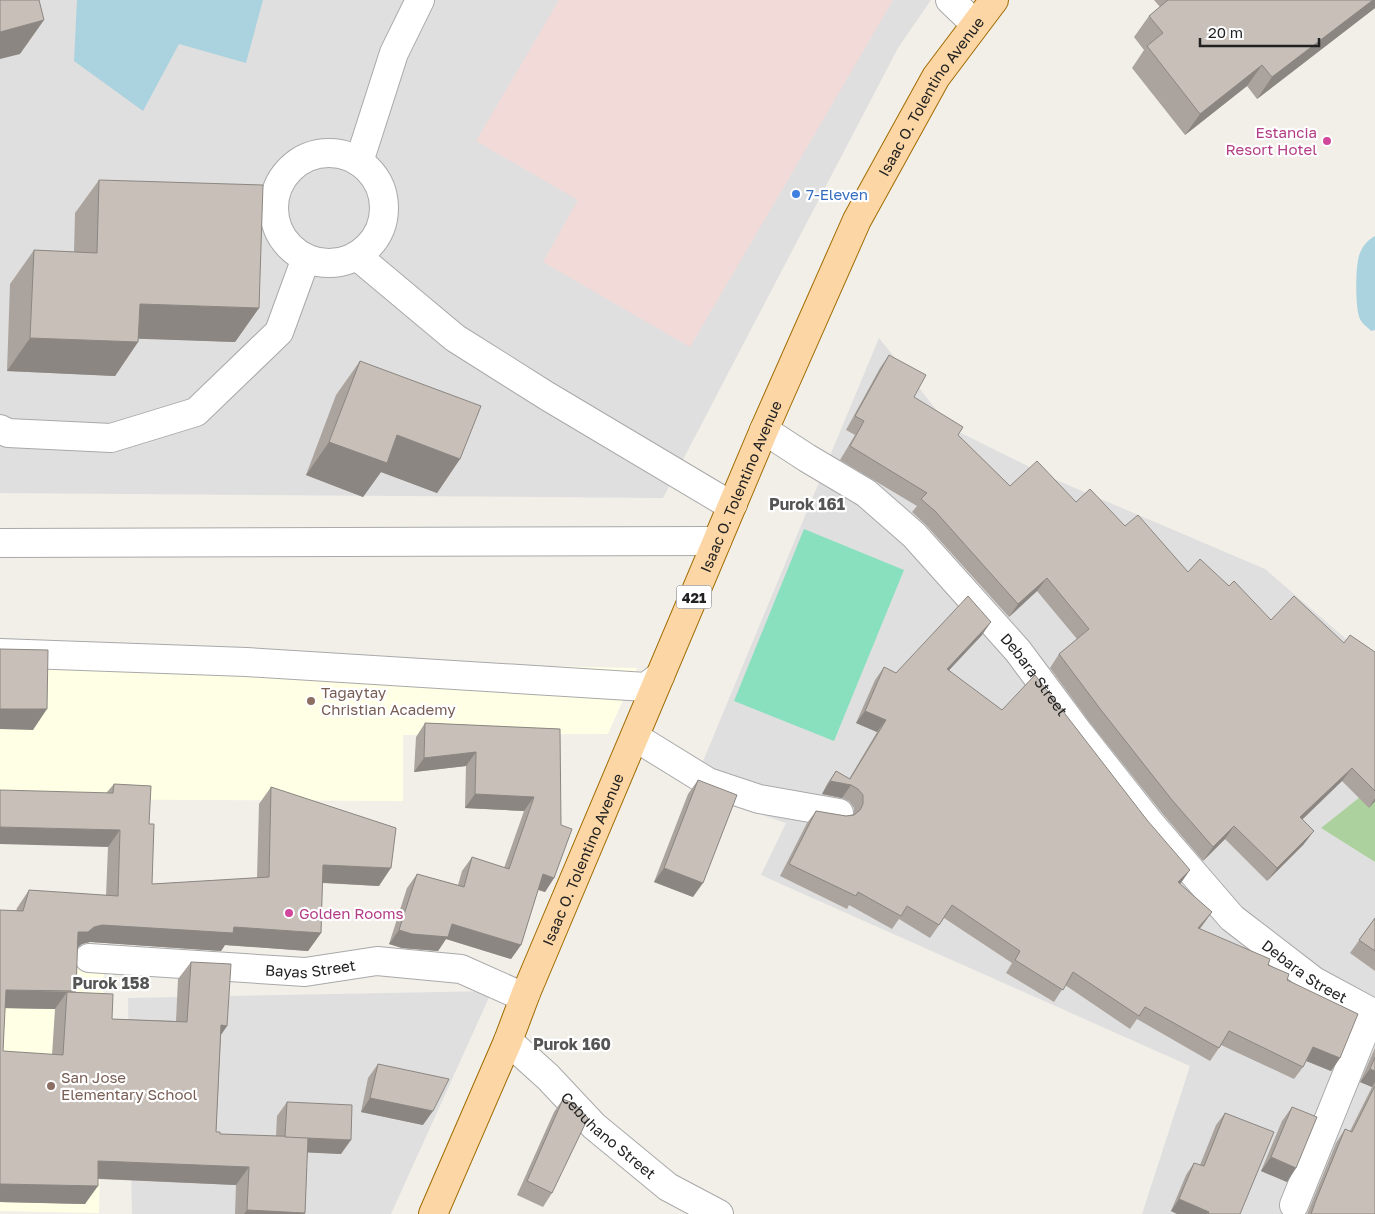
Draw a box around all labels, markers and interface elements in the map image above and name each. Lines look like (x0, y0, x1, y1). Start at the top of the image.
street label: Isaac O. Tolentino Avenue (874, 13, 988, 179)
scale bar (1200, 15, 1319, 47)
text: 20 m (1208, 23, 1243, 41)
place label: Estancia Resort Hotel (1225, 123, 1317, 158)
marker: Estancia Resort Hotel (1321, 135, 1333, 147)
place label: 7-Eleven (806, 185, 868, 203)
marker: 7-Eleven (790, 188, 802, 200)
street label: Isaac O. Tolentino Avenue (696, 397, 785, 575)
district label: Purok 161 (769, 494, 845, 514)
road number: 421 (676, 586, 712, 608)
street label: Debara Street (997, 629, 1072, 719)
place label: Tagaytay Christian Academy (321, 683, 456, 718)
marker: Tagaytay Christian Academy (305, 695, 317, 707)
street label: Isaac O. Tolentino Avenue (538, 770, 627, 948)
place label: Golden Rooms (299, 904, 403, 922)
marker: Golden Rooms (283, 907, 295, 919)
street label: Debara Street (1259, 936, 1350, 1006)
street label: Bayas Street (265, 955, 357, 981)
district label: Purok 158 (72, 973, 150, 993)
district label: Purok 160 (533, 1034, 611, 1054)
place label: San Jose Elementary School (61, 1068, 197, 1103)
marker: San Jose Elementary School (45, 1080, 57, 1092)
street label: Cebuhano Street (558, 1088, 660, 1182)

